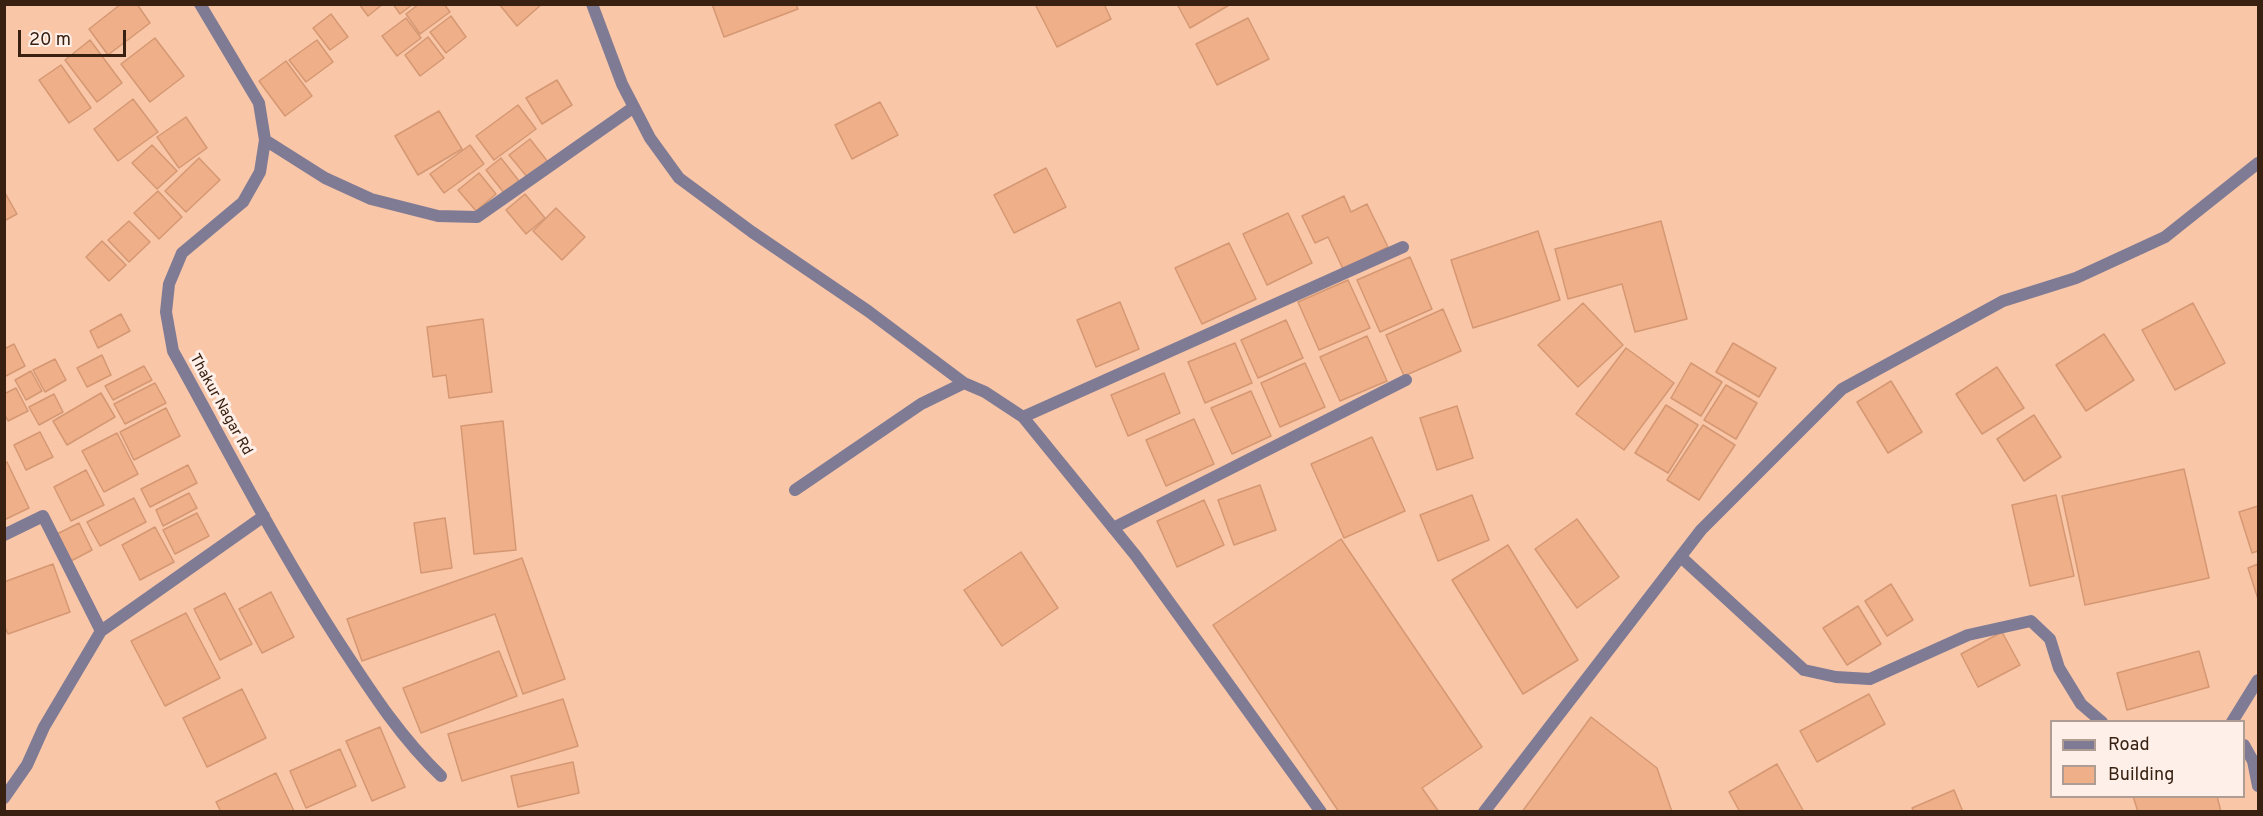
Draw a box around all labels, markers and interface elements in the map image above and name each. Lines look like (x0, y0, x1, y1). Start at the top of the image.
scale bar (21, 18, 129, 56)
text: 20 m (29, 29, 71, 52)
street label: Thakur Nagar Rd (185, 351, 255, 459)
legend (2050, 720, 2245, 798)
text: Road (2108, 734, 2150, 757)
text: Building (2108, 764, 2174, 787)

